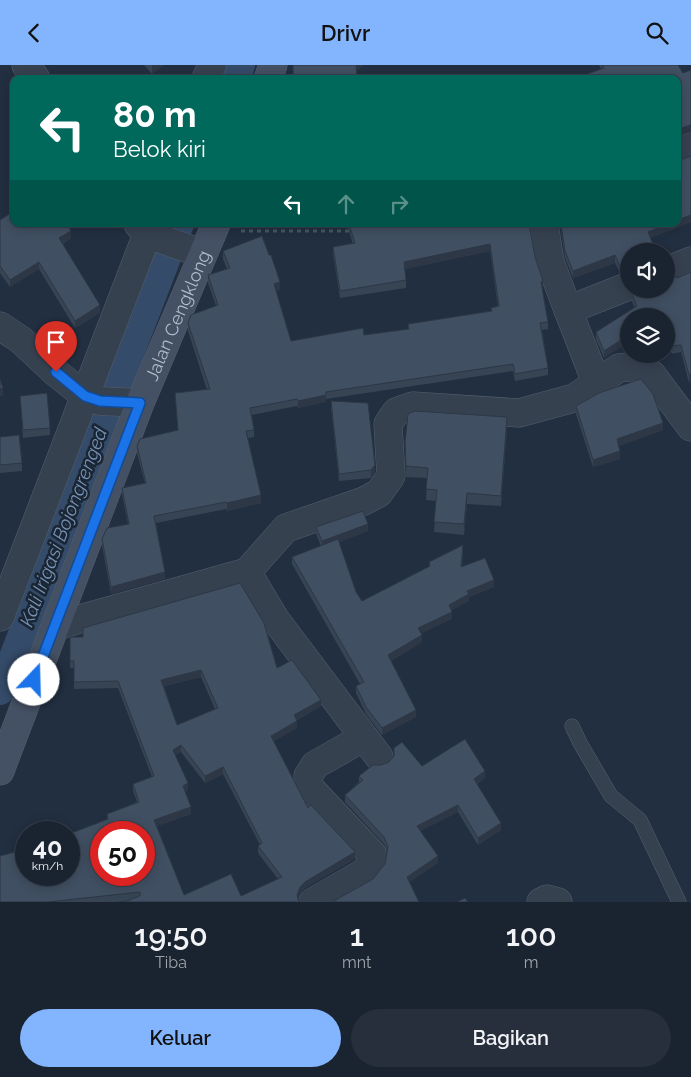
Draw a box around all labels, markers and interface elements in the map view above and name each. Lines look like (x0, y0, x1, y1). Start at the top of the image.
icon: back (20, 19, 48, 47)
icon: search (643, 19, 671, 47)
text: Drivr (321, 20, 370, 46)
text: 80 m (113, 94, 197, 135)
icon: left (30, 95, 95, 160)
text: Belok kiri (113, 136, 206, 162)
icon: left (279, 190, 307, 218)
icon: ahead (332, 190, 360, 218)
icon: right (385, 190, 413, 218)
map controls (620, 243, 675, 363)
button: sound (620, 243, 675, 298)
street label: Jalan Cengklong (140, 247, 214, 384)
button: layers (620, 308, 675, 363)
pin (35, 321, 77, 372)
icon: arrive (42, 328, 70, 356)
water label: Kali Irigasi Bojongrenged (15, 424, 111, 630)
position arrow (7, 653, 59, 705)
speed limit sign: 50 (90, 821, 155, 886)
text: 40 (33, 832, 62, 862)
text: km/h (32, 859, 63, 873)
text: 19:50 (134, 918, 208, 953)
text: 1 (350, 918, 364, 953)
text: 100 (506, 918, 557, 953)
text: Tiba (155, 953, 187, 972)
text: mnt (342, 953, 371, 972)
text: m (524, 953, 539, 972)
button: Keluar (20, 1009, 341, 1067)
button: Bagikan (351, 1009, 671, 1067)

